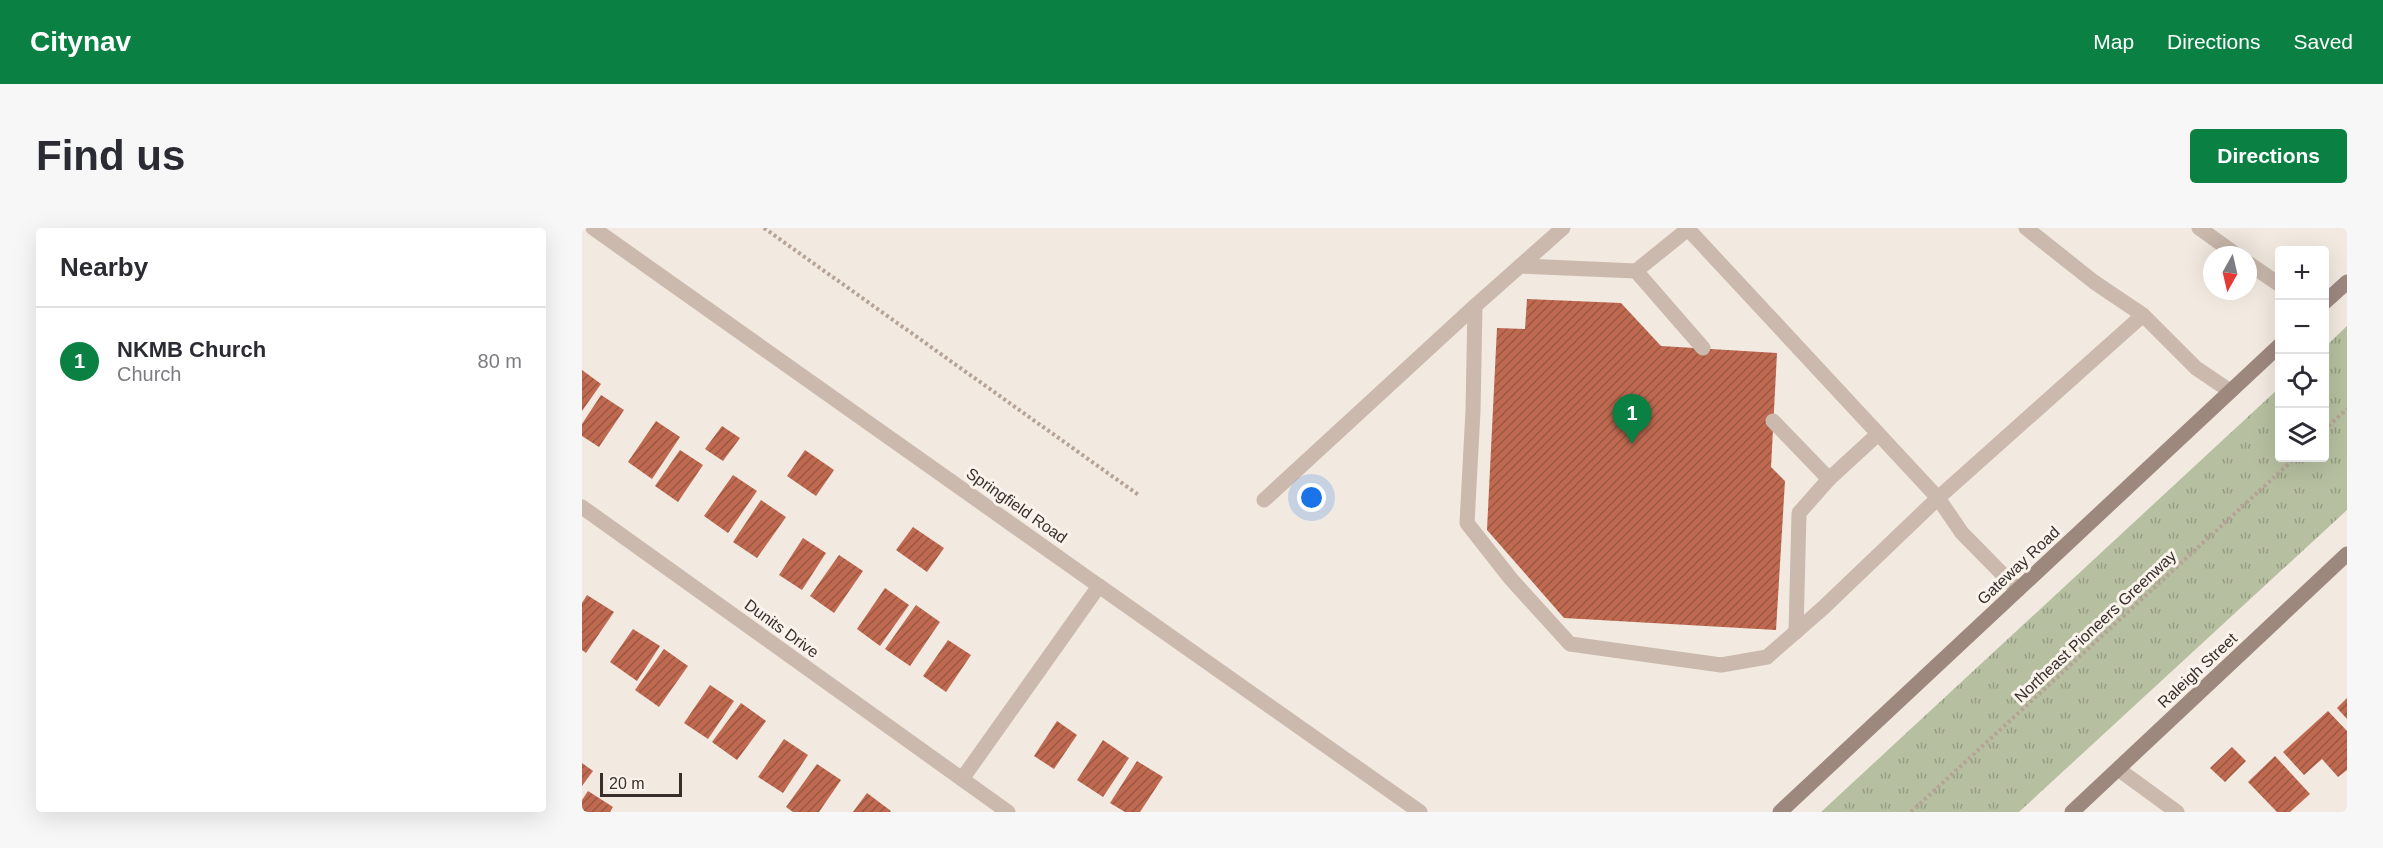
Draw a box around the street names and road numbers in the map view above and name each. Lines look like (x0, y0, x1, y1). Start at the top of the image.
street label: Springfield Road (963, 465, 1070, 546)
street label: Gateway Road (1974, 523, 2063, 608)
street label: Northeast Pioneers Greenway (2011, 547, 2180, 706)
street label: Dunits Drive (741, 596, 822, 661)
street label: Raleigh Street (2154, 629, 2241, 711)

